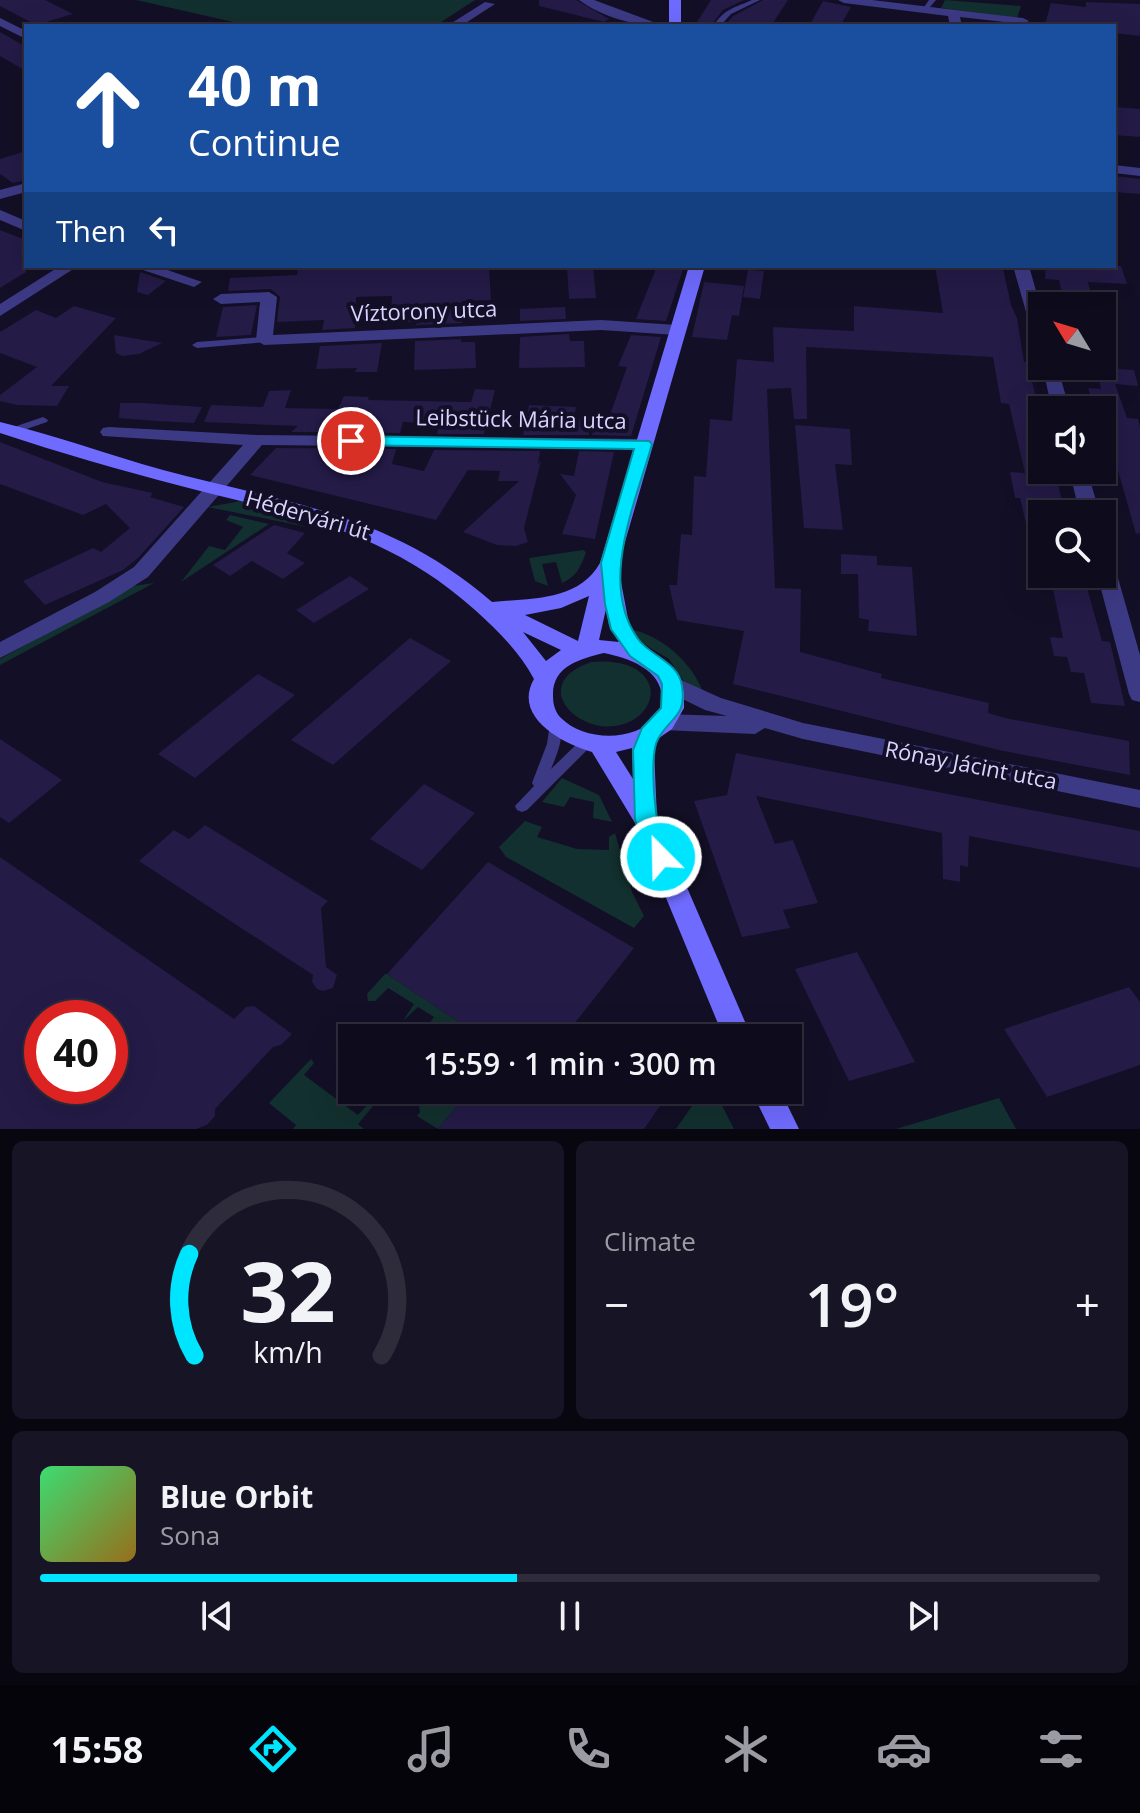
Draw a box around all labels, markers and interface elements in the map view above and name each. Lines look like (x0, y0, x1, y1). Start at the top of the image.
text: 40 m (188, 46, 322, 122)
icon: ahead (56, 56, 160, 160)
text: Continue (188, 118, 341, 167)
icon: left (142, 208, 186, 252)
text: Then (56, 210, 126, 251)
street label: Víztorony utca (350, 292, 498, 328)
north arrow (1028, 292, 1116, 380)
map controls (1028, 292, 1116, 588)
button: sound (1028, 396, 1116, 484)
street label: Leibstück Mária utca (415, 401, 627, 435)
pin (317, 407, 385, 475)
icon: arrive (329, 419, 373, 463)
street label: Hédervári út (243, 482, 374, 546)
button: search (1028, 500, 1116, 588)
street label: Rónay Jácint utca (883, 733, 1060, 795)
position arrow (619, 815, 703, 899)
speed limit sign: 40 (24, 1000, 128, 1104)
text: 15:59 · 1 min · 300 m (423, 1043, 717, 1084)
text: Climate (604, 1223, 696, 1259)
text: 32 (240, 1233, 336, 1346)
text: 19° (805, 1263, 899, 1345)
text: − (604, 1274, 629, 1334)
text: + (1075, 1274, 1100, 1334)
text: km/h (253, 1332, 323, 1371)
text: Blue Orbit (160, 1476, 313, 1517)
text: Sona (160, 1517, 220, 1553)
icon: previous (195, 1594, 239, 1638)
icon: pause (548, 1594, 592, 1638)
icon: next (901, 1594, 945, 1638)
icon: directions (245, 1721, 301, 1777)
icon: music (403, 1721, 459, 1777)
icon: phone (560, 1721, 616, 1777)
icon: climate (718, 1721, 774, 1777)
icon: car (876, 1721, 932, 1777)
icon: filters (1033, 1721, 1089, 1777)
text: 15:58 (51, 1725, 143, 1774)

